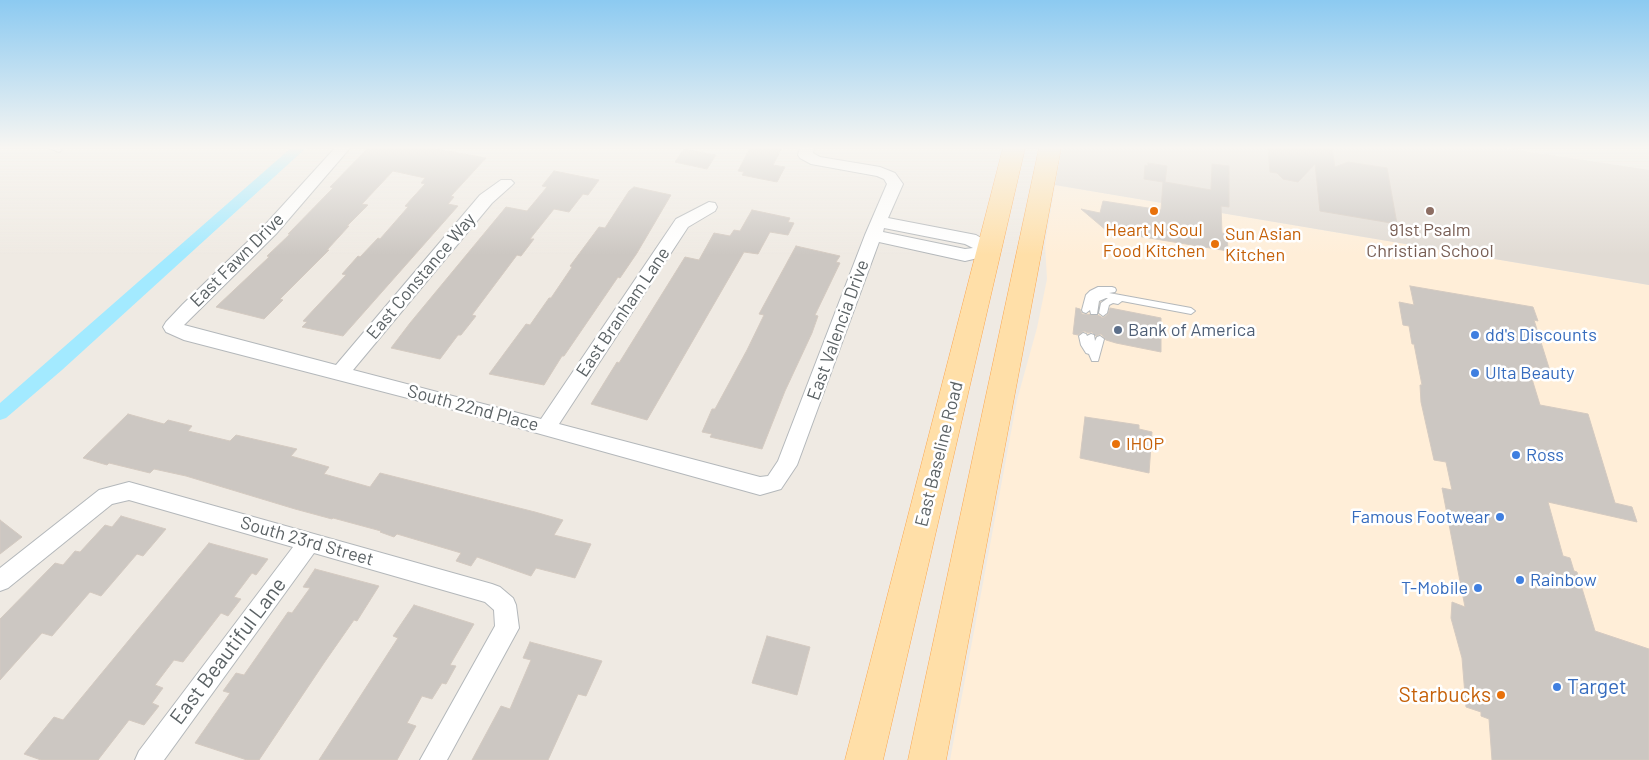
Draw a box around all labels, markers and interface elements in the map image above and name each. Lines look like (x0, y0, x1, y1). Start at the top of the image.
marker: Heart N Soul Food Kitchen (1148, 205, 1160, 217)
marker: 91st Psalm Christian School (1424, 205, 1436, 217)
street label: East Fawn Drive (186, 209, 288, 311)
street label: East Constance Way (362, 209, 480, 343)
place label: Heart N Soul Food Kitchen (1103, 219, 1205, 262)
place label: 91st Psalm Christian School (1366, 219, 1494, 262)
place label: Sun Asian Kitchen (1225, 223, 1302, 266)
marker: Sun Asian Kitchen (1209, 238, 1221, 250)
street label: East Branham Lane (572, 243, 674, 381)
street label: East Valencia Drive (803, 257, 873, 403)
place label: Bank of America (1128, 319, 1255, 341)
marker: Bank of America (1112, 324, 1124, 336)
place label: dd's Discounts (1485, 324, 1597, 346)
marker: dd's Discounts (1469, 329, 1481, 341)
place label: Ulta Beauty (1485, 362, 1575, 384)
marker: Ulta Beauty (1469, 367, 1481, 379)
street label: East Baseline Road (911, 379, 967, 529)
street label: South 22nd Place (405, 380, 541, 436)
place label: IHOP (1126, 433, 1164, 455)
marker: IHOP (1110, 438, 1122, 450)
place label: Ross (1526, 444, 1564, 466)
marker: Ross (1510, 449, 1522, 461)
place label: Famous Footwear (1351, 506, 1490, 528)
marker: Famous Footwear (1494, 511, 1506, 523)
street label: South 23rd Street (238, 512, 376, 570)
place label: Rainbow (1530, 569, 1597, 591)
street label: East Beautiful Lane (165, 573, 291, 729)
marker: Rainbow (1514, 574, 1526, 586)
place label: T-Mobile (1401, 577, 1468, 599)
marker: T-Mobile (1472, 582, 1484, 594)
place label: Target (1567, 674, 1627, 700)
marker: Target (1551, 681, 1563, 693)
place label: Starbucks (1399, 682, 1491, 708)
marker: Starbucks (1495, 689, 1507, 701)

